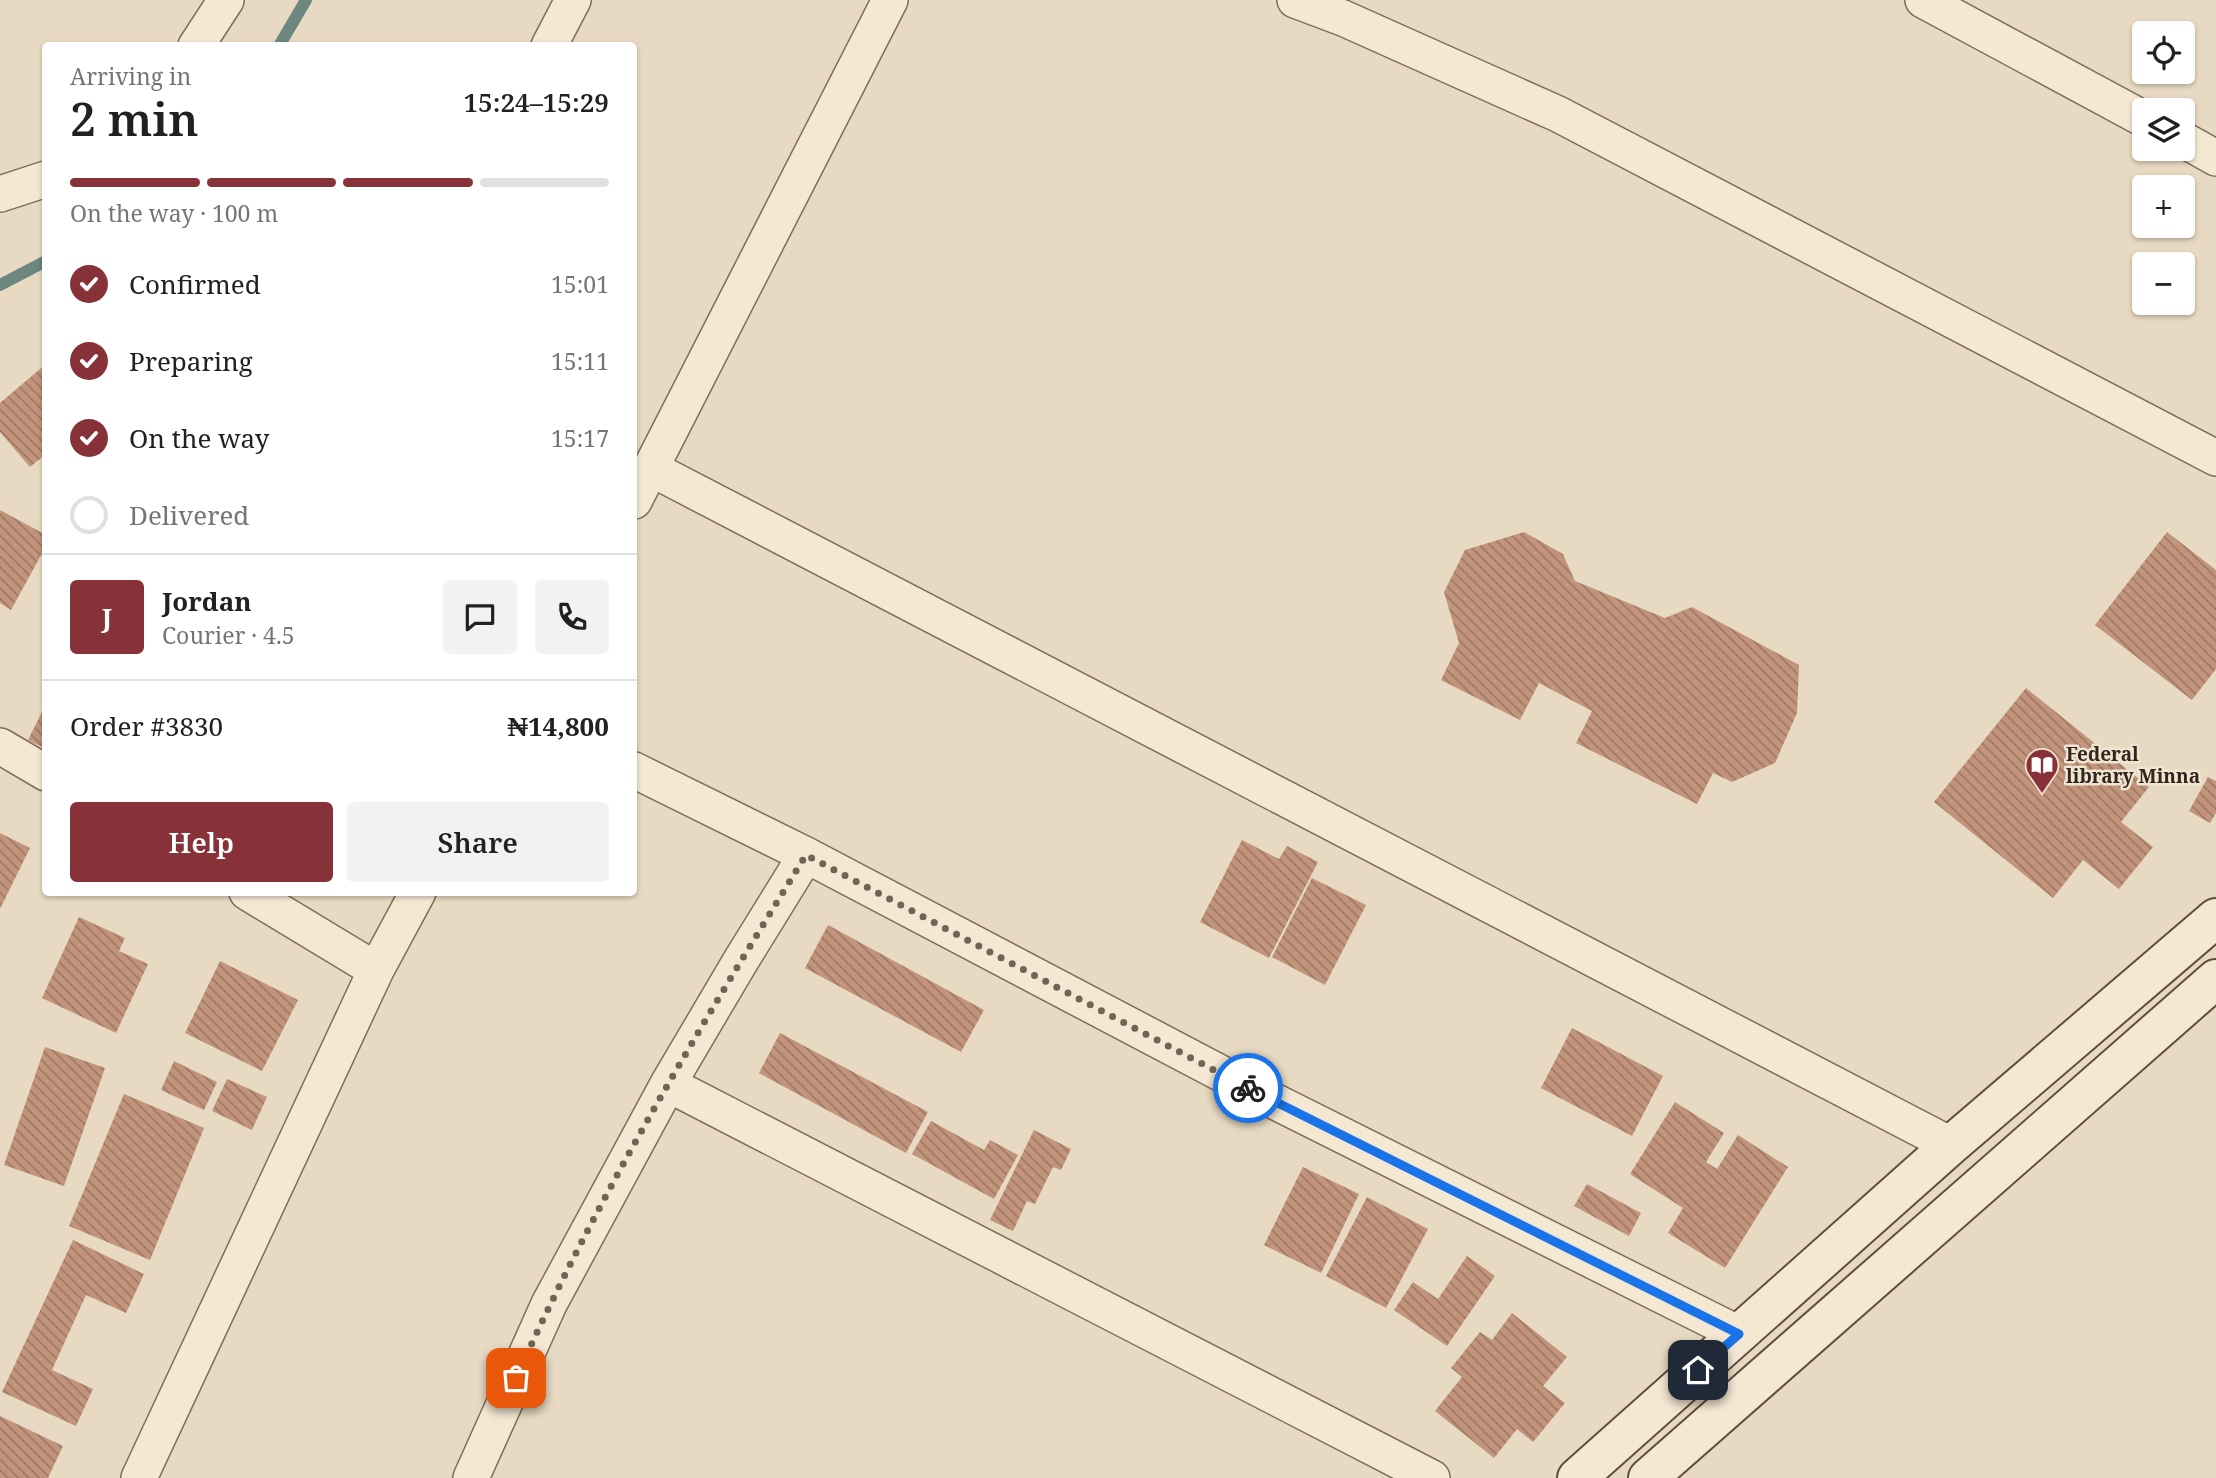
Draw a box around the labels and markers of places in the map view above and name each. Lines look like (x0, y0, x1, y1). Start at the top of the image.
place label: Federal library Minna (2066, 741, 2200, 789)
library icon: Federal library Minna (2023, 746, 2061, 795)
pin (1668, 1340, 1728, 1400)
pin (486, 1348, 546, 1408)

